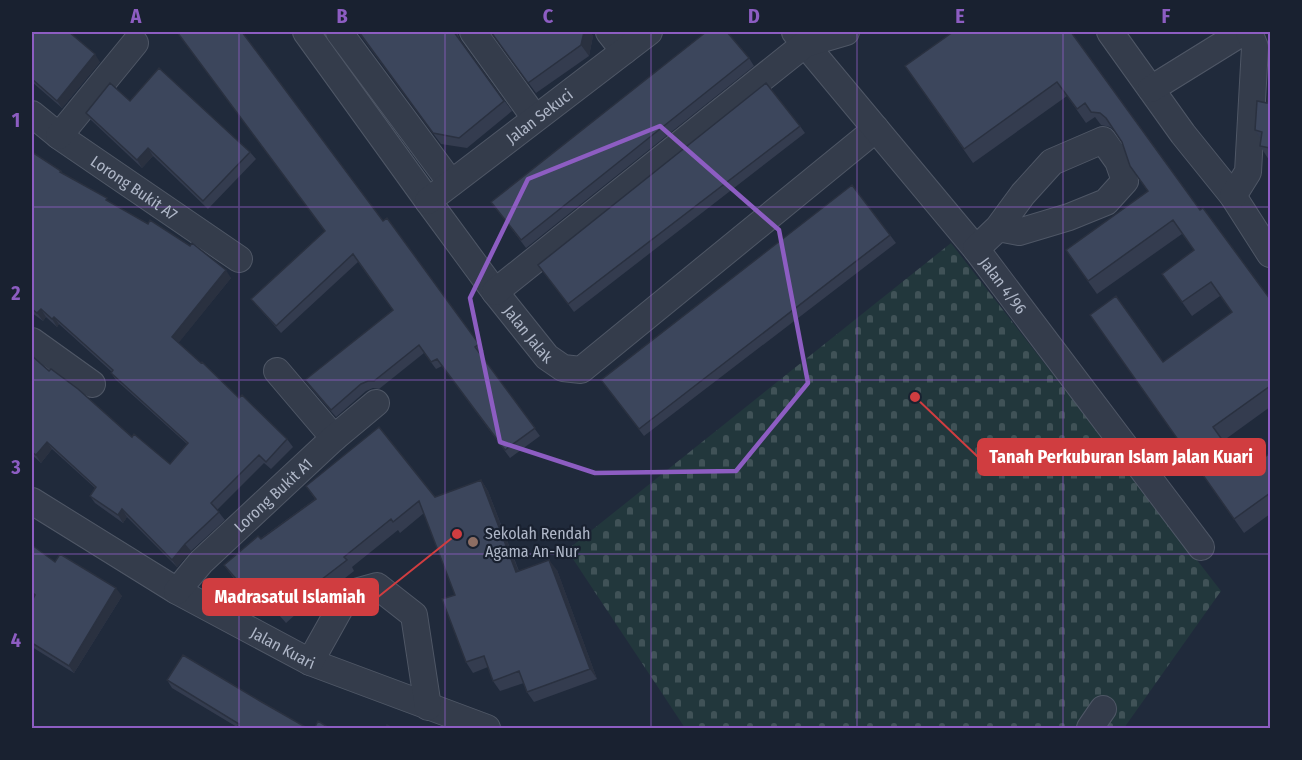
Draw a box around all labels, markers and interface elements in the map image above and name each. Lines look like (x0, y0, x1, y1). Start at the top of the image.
text: A (130, 4, 143, 28)
text: B (336, 4, 348, 28)
text: C (543, 4, 554, 28)
text: D (748, 4, 760, 28)
text: E (955, 4, 965, 28)
text: F (1162, 4, 1171, 28)
street label: Jalan Sekuci (502, 84, 576, 147)
text: 1 (12, 108, 20, 132)
street label: Lorong Bukit A7 (87, 151, 182, 224)
street label: Jalan 4/96 (976, 253, 1031, 317)
text: 2 (10, 281, 21, 305)
street label: Jalan Jalak (500, 301, 556, 368)
callout: Tanah Perkuburan Islam Jalan Kuari (978, 439, 1265, 475)
text: Tanah Perkuburan Islam Jalan Kuari (989, 446, 1253, 468)
street label: Lorong Bukit A1 (230, 454, 316, 536)
text: 3 (10, 455, 21, 479)
place label: Sekolah Rendah Agama An-Nur (485, 524, 590, 561)
marker: Sekolah Rendah Agama An-Nur (466, 535, 480, 549)
callout: Madrasatul Islamiah (203, 579, 378, 615)
text: Madrasatul Islamiah (215, 586, 365, 608)
street label: Jalan Kuari (248, 623, 318, 673)
text: 4 (11, 628, 21, 652)

